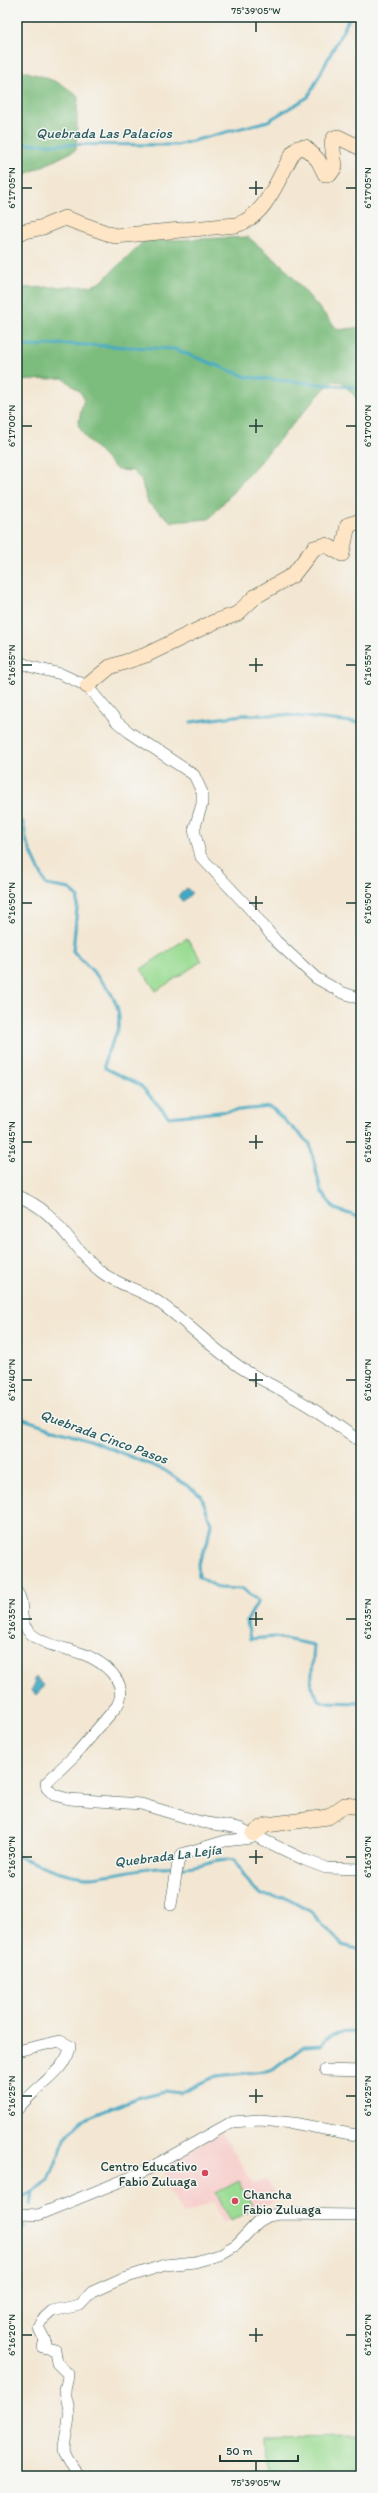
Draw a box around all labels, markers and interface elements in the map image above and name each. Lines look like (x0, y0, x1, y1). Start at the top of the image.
text: 75°39'05"W (231, 4, 281, 17)
water label: Quebrada Las Palacios (36, 125, 173, 142)
text: 6°17'05"N (5, 167, 18, 209)
text: 6°17'05"N (361, 167, 374, 209)
text: 6°17'00"N (5, 405, 18, 447)
text: 6°17'00"N (361, 405, 374, 447)
text: 6°16'55"N (5, 644, 18, 685)
text: 6°16'55"N (361, 644, 374, 685)
text: 6°16'50"N (5, 882, 18, 924)
text: 6°16'50"N (361, 882, 374, 924)
text: 6°16'45"N (5, 1121, 18, 1163)
text: 6°16'45"N (361, 1121, 374, 1163)
text: 6°16'40"N (5, 1358, 18, 1401)
text: 6°16'40"N (361, 1358, 374, 1401)
water label: Quebrada Cinco Pasos (38, 1406, 171, 1468)
text: 6°16'35"N (5, 1598, 18, 1640)
text: 6°16'35"N (361, 1598, 374, 1640)
text: 6°16'30"N (5, 1836, 18, 1878)
text: 6°16'30"N (361, 1836, 374, 1878)
water label: Quebrada La Lejía (114, 1841, 223, 1871)
text: 6°16'25"N (5, 2075, 18, 2116)
text: 6°16'25"N (361, 2075, 374, 2116)
place label: Centro Educativo Fabio Zuluaga (100, 2159, 197, 2189)
marker: Centro Educativo Fabio Zuluaga (200, 2168, 210, 2178)
place label: Chancha Fabio Zuluaga (243, 2187, 321, 2217)
marker: Chancha Fabio Zuluaga (230, 2196, 240, 2206)
text: 6°16'20"N (5, 2314, 18, 2356)
text: 6°16'20"N (361, 2314, 374, 2356)
scale bar (220, 2437, 298, 2463)
text: 50 m (226, 2444, 252, 2458)
text: 75°39'05"W (231, 2476, 281, 2489)

